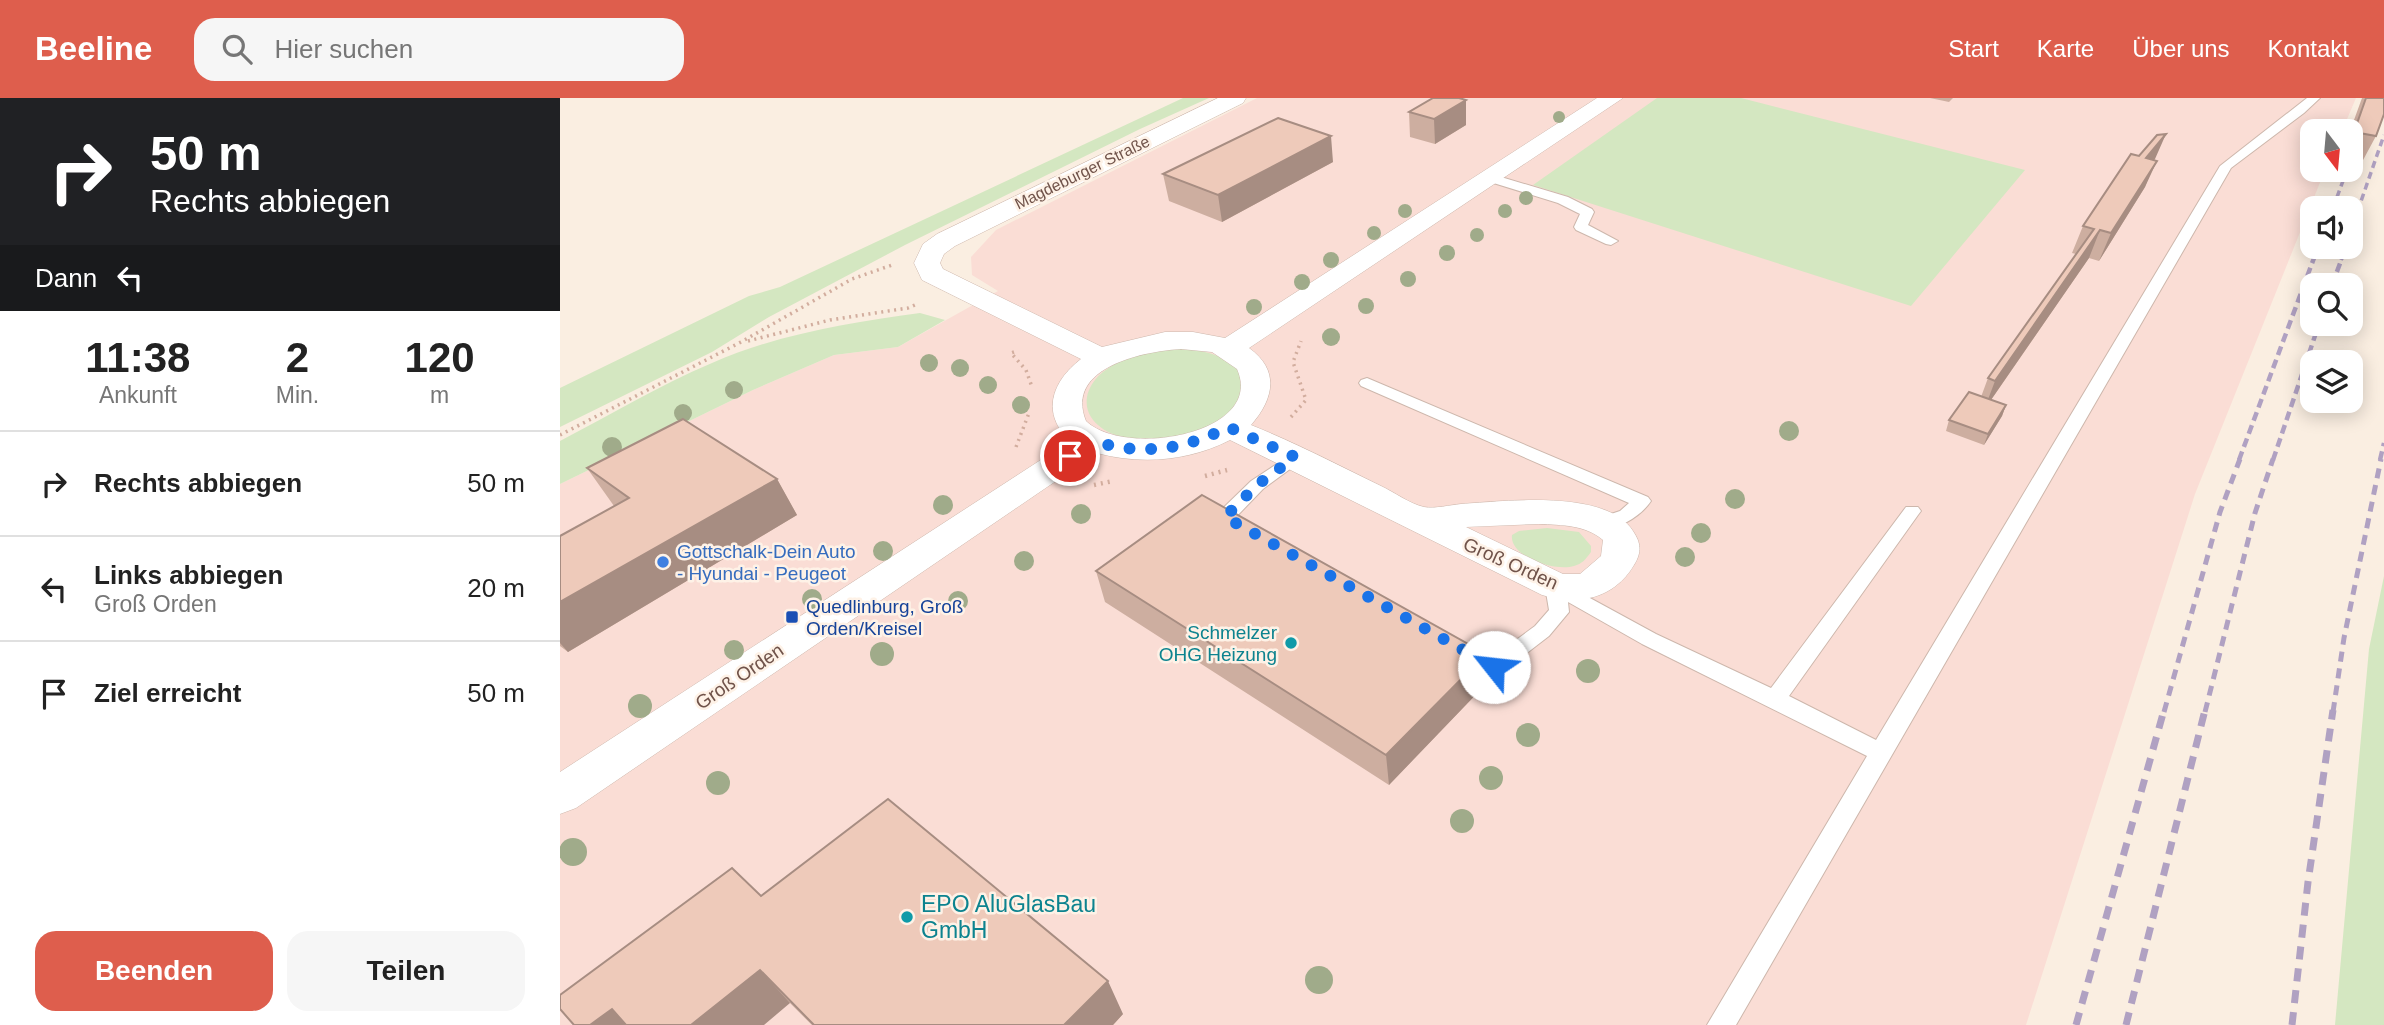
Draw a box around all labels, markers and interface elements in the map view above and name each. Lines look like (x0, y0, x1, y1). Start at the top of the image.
search box (194, 18, 684, 81)
text: Beeline (35, 30, 152, 67)
icon: search (218, 30, 256, 68)
text: Hier suchen (274, 34, 413, 64)
text: Start (1948, 35, 1999, 62)
text: Karte (2037, 35, 2094, 62)
text: Über uns (2132, 35, 2230, 62)
text: Kontakt (2268, 35, 2349, 62)
north arrow (2300, 119, 2362, 182)
map controls (2300, 119, 2363, 413)
icon: right (35, 126, 126, 217)
text: 50 m (150, 126, 262, 180)
street label: Magdeburger Straße (1012, 132, 1152, 212)
text: Rechts abbiegen (150, 183, 390, 219)
button: sound (2300, 196, 2363, 259)
icon: left (111, 259, 149, 297)
text: Dann (35, 263, 97, 293)
button: search (2300, 273, 2363, 336)
text: 11:38 (85, 334, 190, 381)
text: 2 (286, 334, 309, 381)
text: 120 (405, 334, 475, 381)
button: layers (2300, 350, 2363, 413)
text: Ankunft (99, 382, 177, 408)
text: Min. (276, 382, 319, 408)
text: m (430, 382, 449, 408)
pin (1040, 426, 1100, 486)
icon: arrive (1051, 437, 1089, 475)
icon: right (35, 465, 73, 503)
text: Rechts abbiegen (94, 468, 302, 498)
text: 50 m (467, 468, 525, 498)
street label: Groß Orden (1460, 533, 1561, 594)
place label: Gottschalk-Dein Auto - Hyundai - Peugeot (677, 541, 855, 584)
marker: Gottschalk-Dein Auto - Hyundai - Peugeot (655, 554, 671, 570)
text: Links abbiegen (94, 560, 283, 590)
icon: left (35, 570, 73, 608)
text: 20 m (467, 573, 525, 603)
text: Groß Orden (94, 591, 217, 617)
place label: Quedlinburg, Groß Orden/Kreisel (806, 596, 963, 639)
marker: Quedlinburg, Groß Orden/Kreisel (784, 609, 800, 625)
place label: Schmelzer OHG Heizung (1159, 622, 1278, 665)
position arrow (1457, 630, 1531, 704)
marker: Schmelzer OHG Heizung (1283, 635, 1299, 651)
street label: Groß Orden (691, 639, 787, 713)
icon: arrive (35, 675, 73, 713)
text: Ziel erreicht (94, 678, 241, 708)
text: 50 m (467, 678, 525, 708)
place label: EPO AluGlasBau GmbH (921, 891, 1096, 943)
marker: EPO AluGlasBau GmbH (899, 909, 915, 925)
button: Beenden (35, 931, 273, 1011)
button: Teilen (287, 931, 525, 1011)

